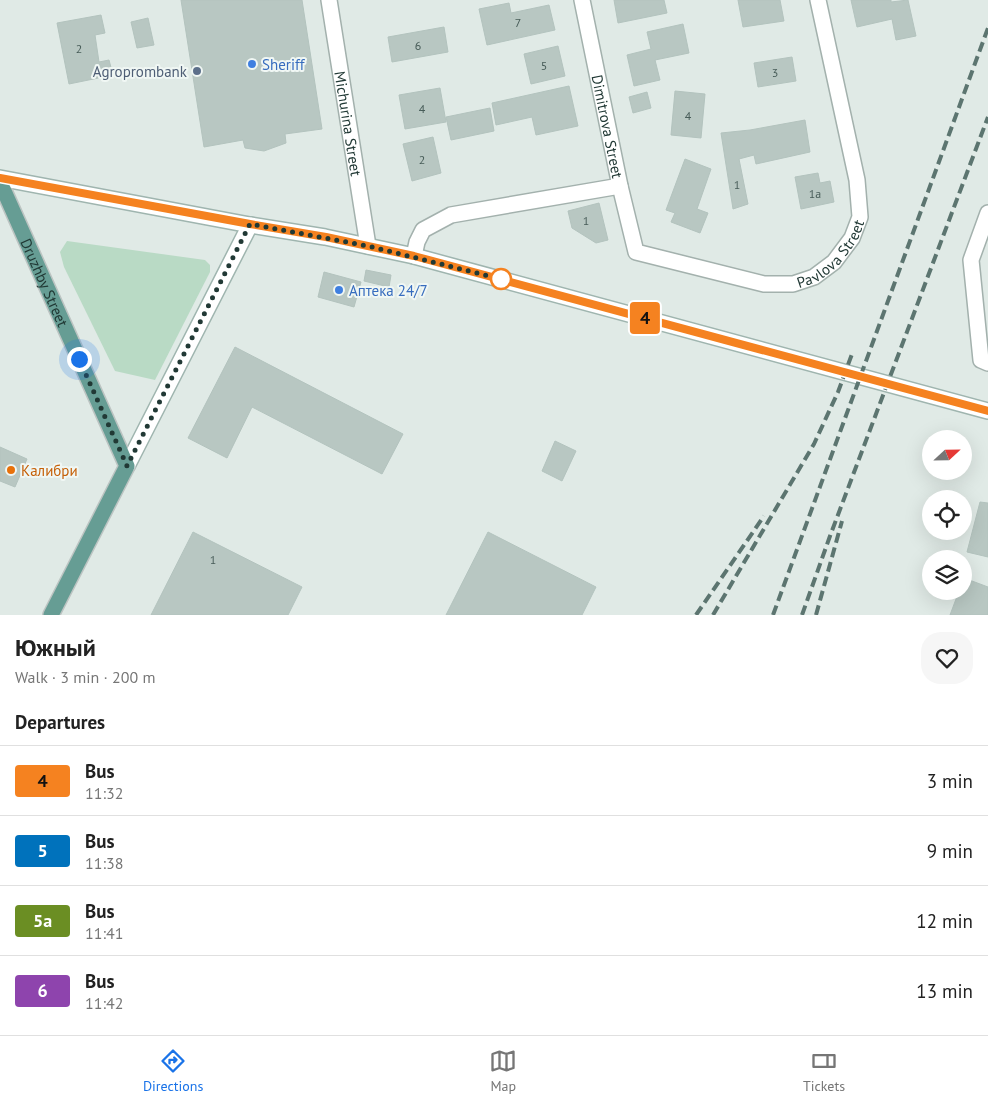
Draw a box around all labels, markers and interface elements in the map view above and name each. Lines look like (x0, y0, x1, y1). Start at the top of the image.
house number: 7 (515, 15, 521, 30)
house number: 6 (415, 38, 421, 53)
house number: 2 (76, 41, 82, 56)
place label: Sheriff (262, 55, 306, 74)
marker: Sheriff (246, 58, 258, 70)
house number: 5 (541, 58, 547, 73)
place label: Agroprombank (93, 62, 188, 81)
marker: Agroprombank (191, 65, 203, 77)
house number: 3 (772, 65, 778, 80)
street label: Michurina Street (331, 70, 366, 177)
street label: Dimitrova Street (588, 73, 628, 180)
house number: 4 (419, 101, 426, 116)
house number: 4 (685, 108, 692, 123)
house number: 2 (419, 152, 425, 167)
house number: 1 (734, 177, 740, 192)
house number: 1а (809, 186, 821, 201)
house number: 1 (583, 213, 589, 228)
street label: Pavlova Street (794, 217, 868, 292)
street label: Druzhby Street (17, 235, 73, 330)
unlabelled marker (490, 268, 512, 290)
place label: Аптека 24/7 (349, 281, 428, 300)
marker: Аптека 24/7 (333, 284, 345, 296)
line badge: 4 (629, 302, 661, 334)
text: 4 (640, 306, 650, 329)
your location (67, 347, 92, 372)
north arrow (922, 430, 972, 480)
map controls (922, 430, 972, 600)
place label: Калибри (21, 461, 78, 480)
marker: Калибри (5, 464, 17, 476)
button: locate (922, 490, 972, 540)
button: layers (922, 550, 972, 600)
house number: 1 (210, 552, 216, 567)
text: Южный (15, 632, 96, 663)
button: heart (921, 632, 973, 684)
text: Walk · 3 min · 200 m (15, 667, 155, 687)
text: Departures (15, 710, 105, 734)
text: Bus (85, 759, 114, 783)
text: 4 (37, 769, 48, 792)
text: 3 min (927, 769, 973, 793)
text: 11:32 (85, 783, 123, 803)
text: Bus (85, 829, 114, 853)
text: 5 (37, 839, 48, 862)
text: 9 min (927, 839, 973, 863)
text: 11:38 (85, 853, 123, 873)
text: Bus (85, 899, 114, 923)
text: 5а (33, 909, 52, 932)
text: 12 min (916, 909, 973, 933)
text: 11:41 (85, 923, 123, 943)
text: Bus (85, 969, 114, 993)
text: 6 (37, 979, 48, 1002)
text: 13 min (916, 979, 973, 1003)
text: 11:42 (85, 993, 123, 1013)
tab: Directions (143, 1047, 203, 1095)
tab: Map (489, 1047, 517, 1095)
tab: Tickets (803, 1047, 845, 1095)

